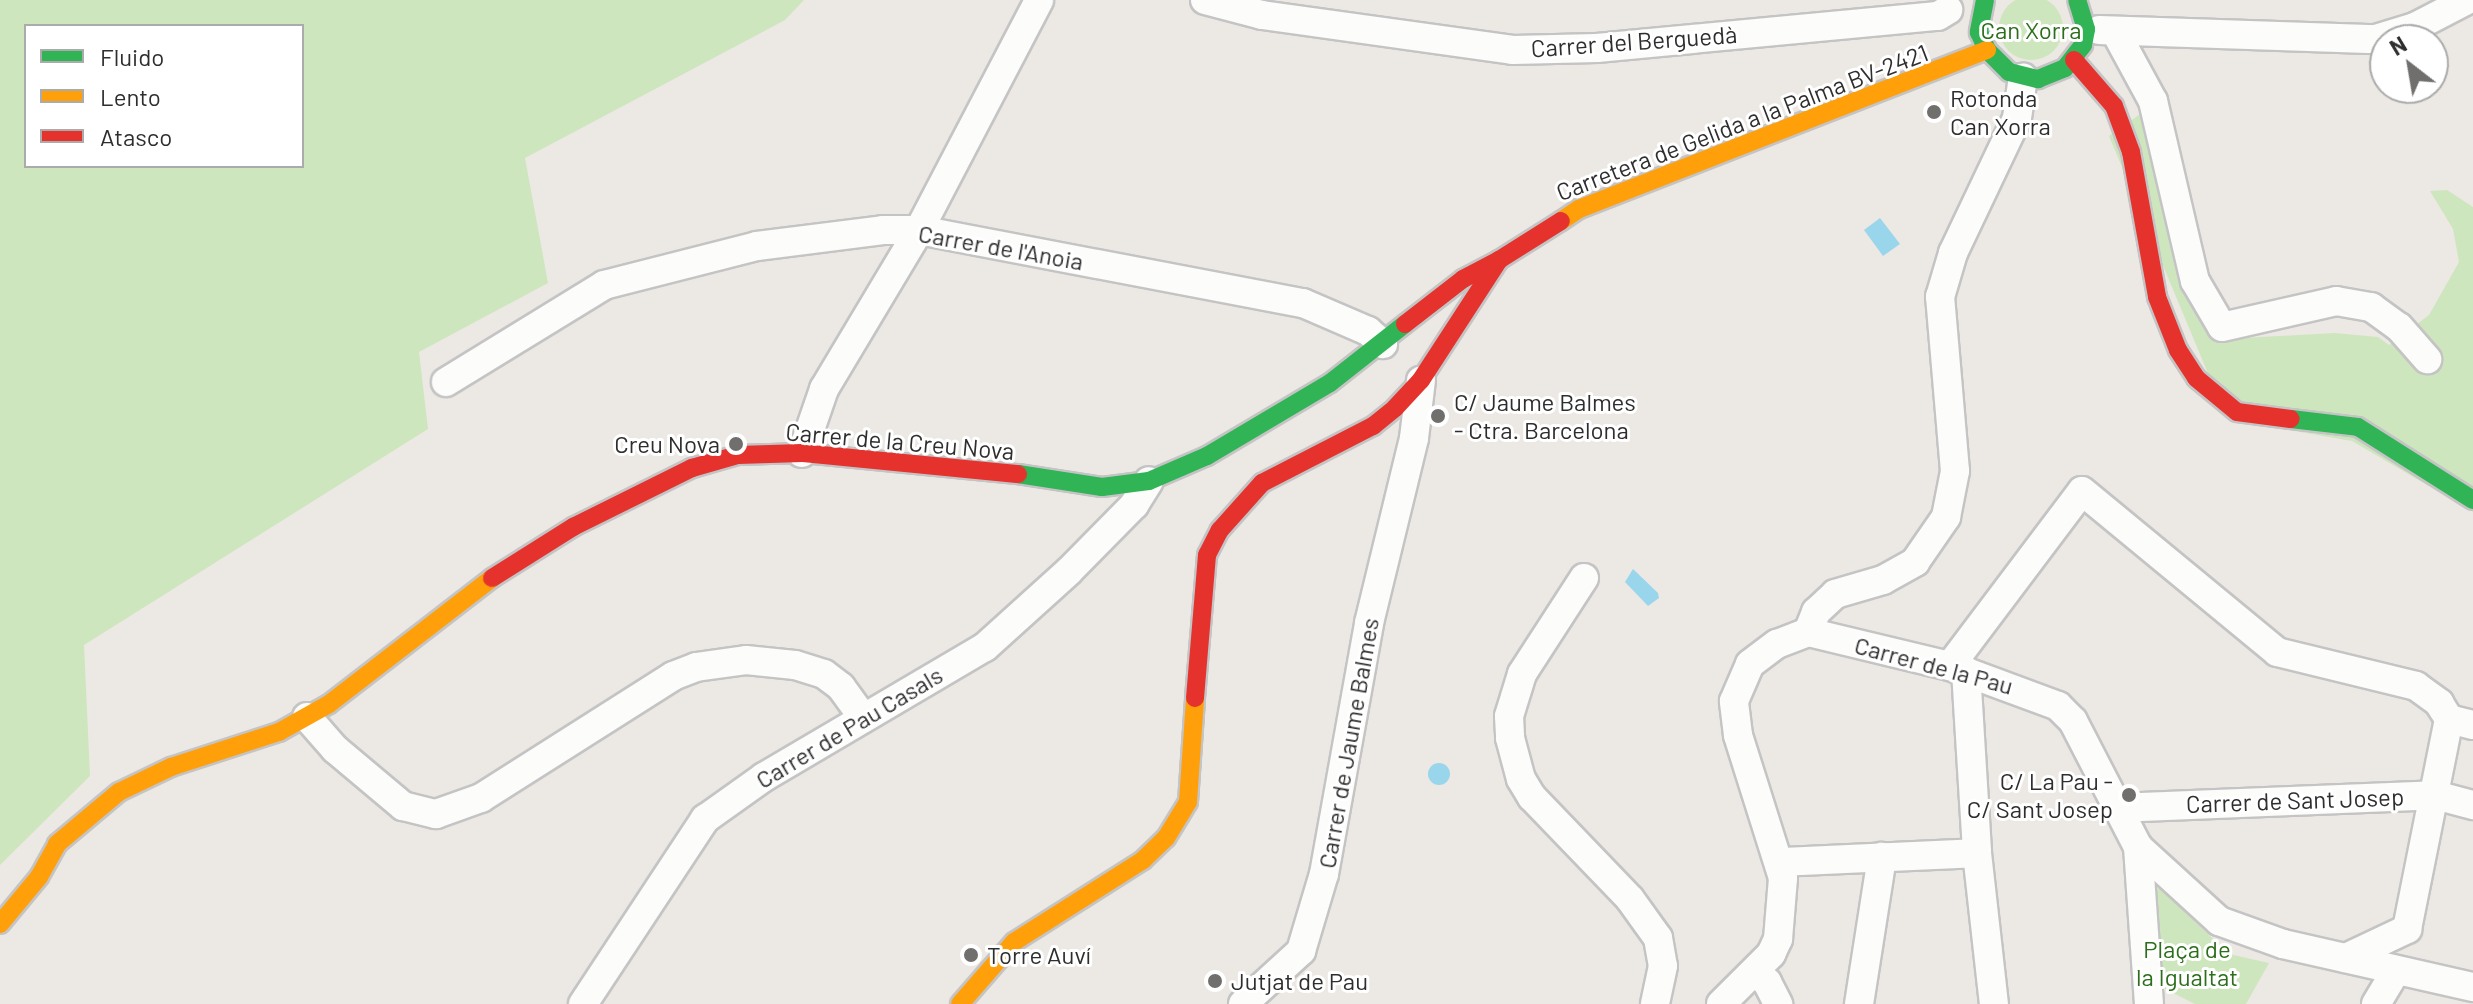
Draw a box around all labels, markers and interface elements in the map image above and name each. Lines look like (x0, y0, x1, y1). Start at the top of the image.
park label: Can Xorra (1981, 16, 2081, 44)
street label: Carrer del Berguedà (1530, 19, 1738, 63)
legend (24, 24, 304, 168)
north arrow (2369, 24, 2449, 104)
text: N (2385, 30, 2411, 60)
street label: Carretera de Gelida a la Palma BV-2421 (1552, 38, 1932, 206)
text: Fluido (100, 42, 164, 71)
text: Lento (100, 82, 161, 111)
place label: Rotonda Can Xorra (1950, 84, 2051, 140)
marker: Rotonda Can Xorra (1925, 103, 1943, 121)
text: Atasco (100, 122, 172, 151)
street label: Carrer de l'Anoia (916, 218, 1086, 276)
place label: C/ Jaume Balmes - Ctra. Barcelona (1454, 388, 1636, 444)
marker: C/ Jaume Balmes - Ctra. Barcelona (1429, 407, 1447, 425)
street label: Carrer de la Creu Nova (784, 417, 1016, 465)
place label: Creu Nova (614, 430, 720, 458)
marker: Creu Nova (727, 435, 745, 453)
street label: Carrer de Jaume Balmes (1312, 616, 1384, 870)
street label: Carrer de la Pau (1852, 630, 2016, 700)
street label: Carrer de Pau Casals (750, 660, 948, 794)
place label: C/ La Pau - C/ Sant Josep (1967, 767, 2113, 823)
street label: Carrer de Sant Josep (2185, 782, 2405, 818)
marker: C/ La Pau - C/ Sant Josep (2120, 786, 2138, 804)
park label: Plaça de la Igualtat (2136, 935, 2238, 991)
place label: Torre Auví (987, 941, 1091, 969)
marker: Torre Auví (962, 946, 980, 964)
place label: Jutjat de Pau (1231, 967, 1368, 995)
marker: Jutjat de Pau (1206, 972, 1224, 990)

